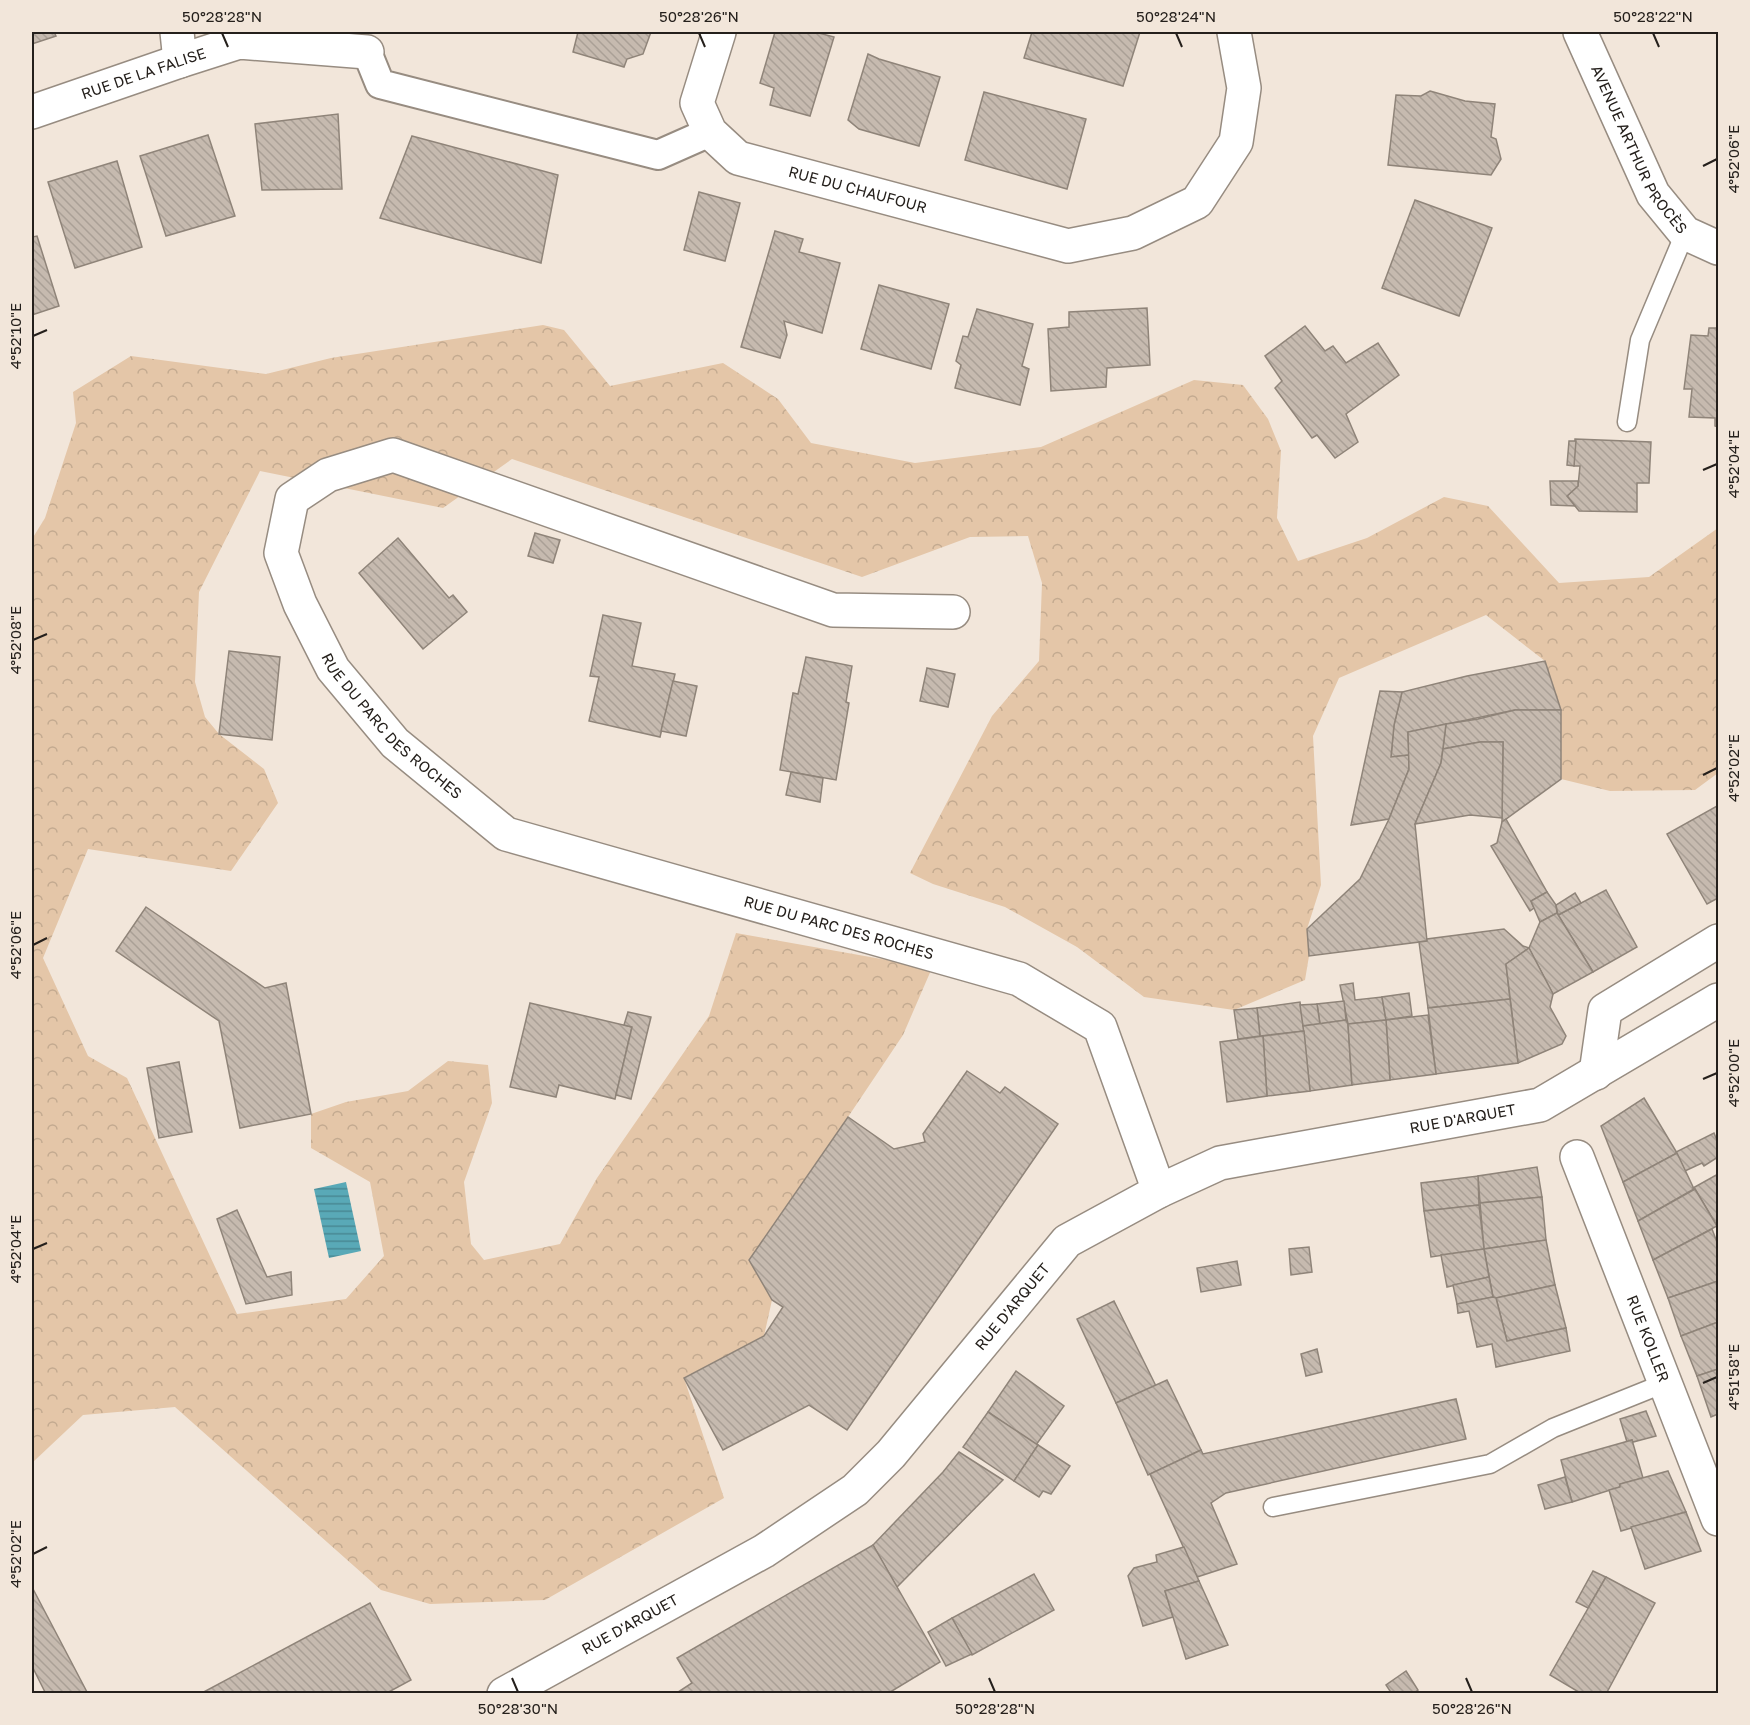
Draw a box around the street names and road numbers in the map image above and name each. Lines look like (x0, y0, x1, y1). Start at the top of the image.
street label: RUE DE LA FALISE (79, 43, 208, 102)
street label: AVENUE ARTHUR PROCÈS (1588, 62, 1692, 237)
street label: RUE DU CHAUFOUR (787, 162, 929, 216)
street label: RUE DU PARC DES ROCHES (318, 650, 466, 802)
street label: RUE DU PARC DES ROCHES (742, 892, 936, 962)
street label: RUE D'ARQUET (1408, 1100, 1517, 1136)
street label: RUE D'ARQUET (971, 1259, 1053, 1353)
street label: RUE KOLLER (1624, 1292, 1674, 1384)
street label: RUE D'ARQUET (578, 1590, 681, 1658)

